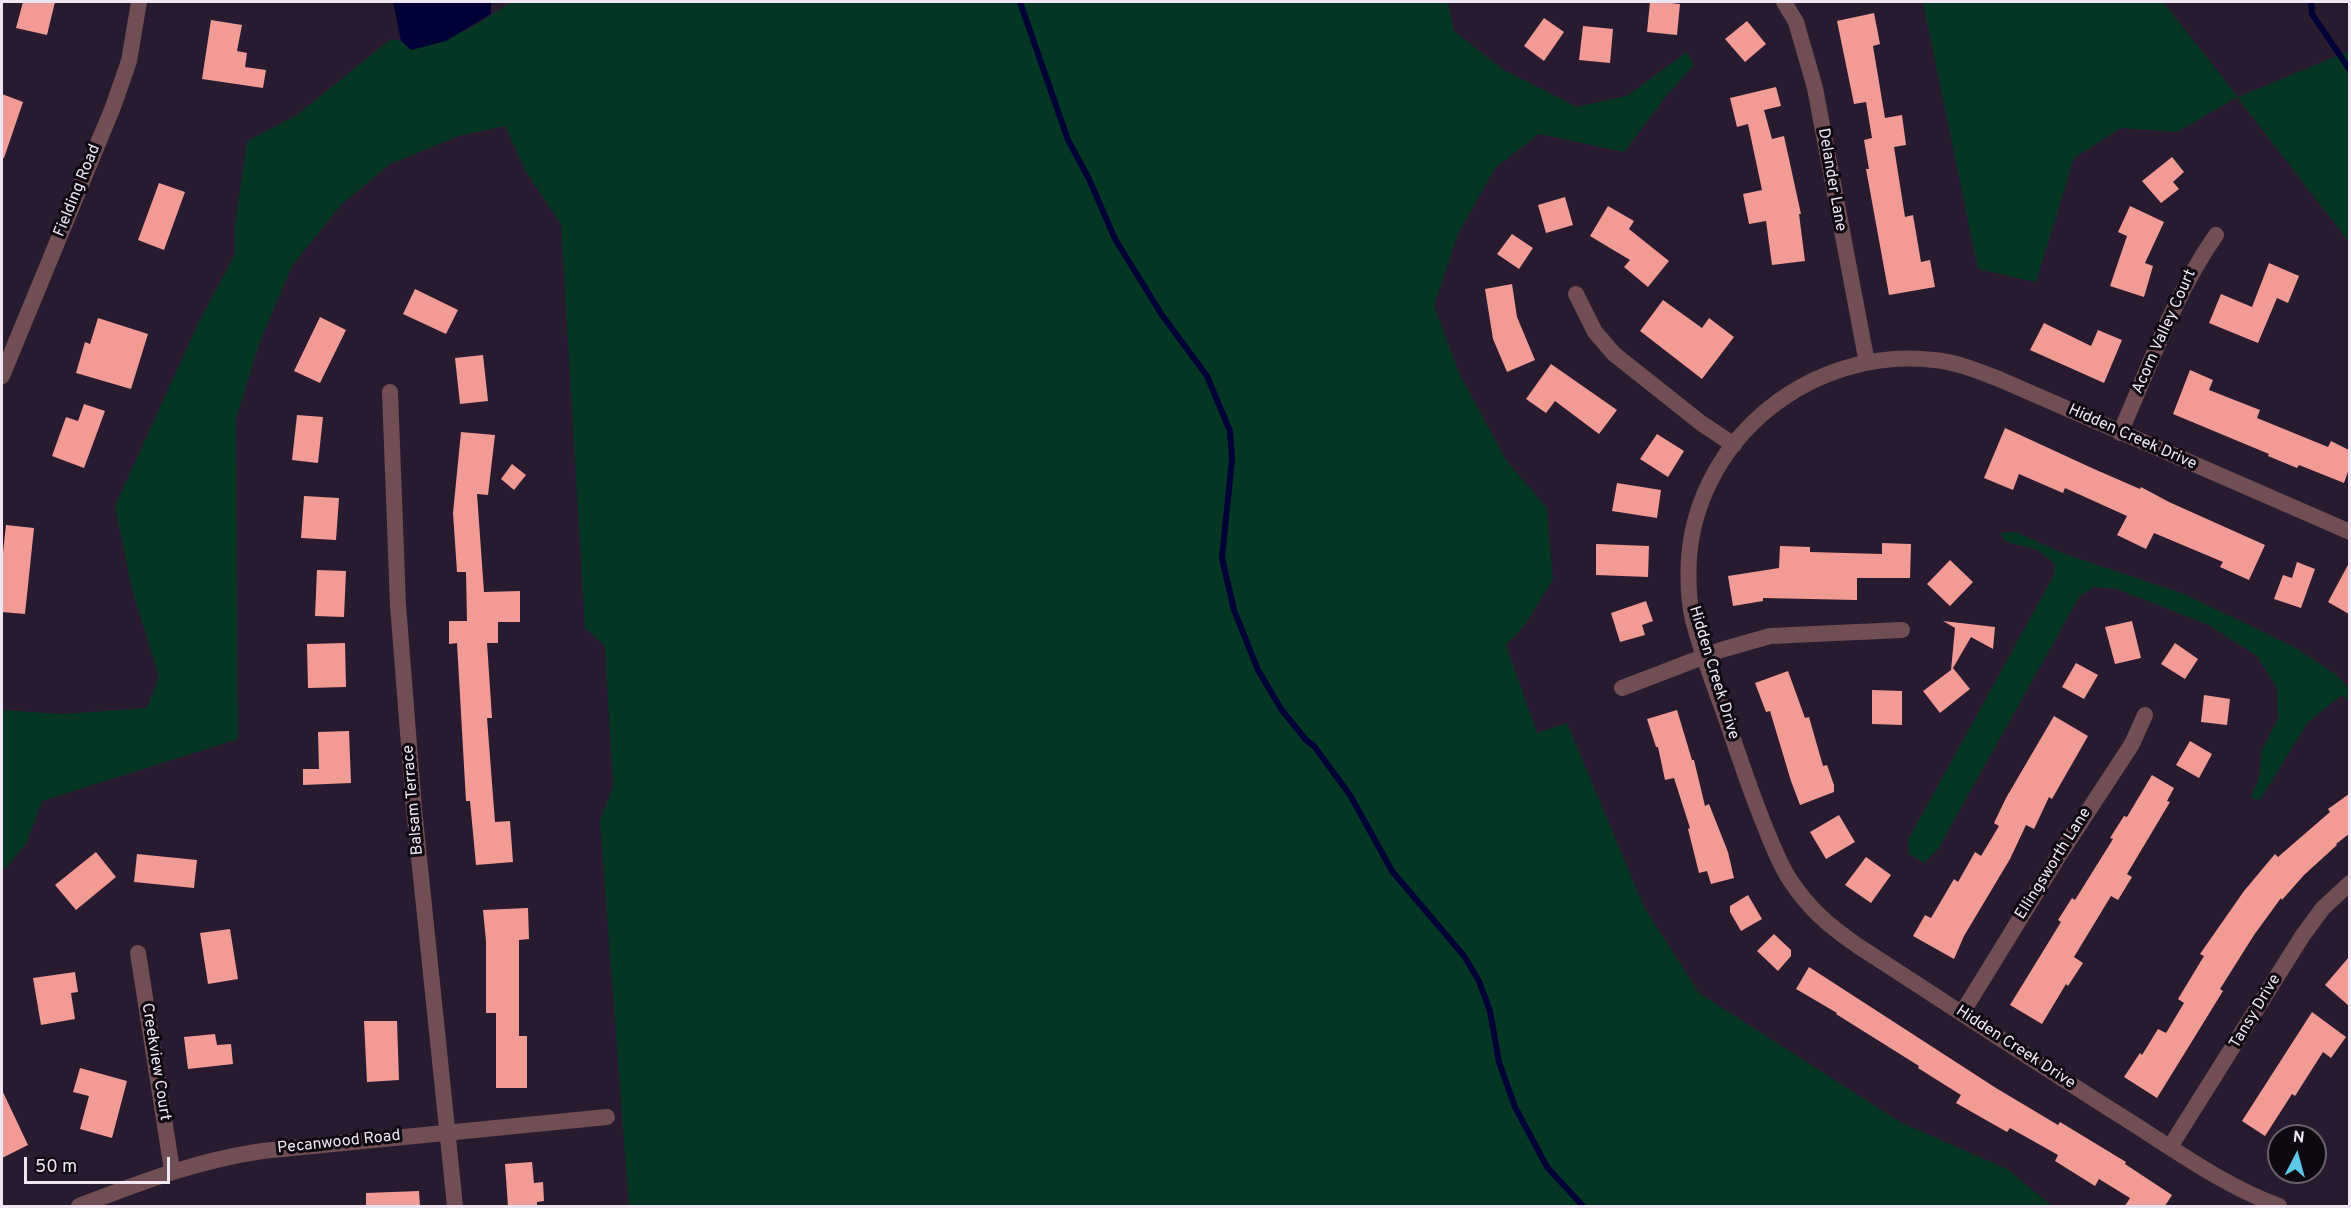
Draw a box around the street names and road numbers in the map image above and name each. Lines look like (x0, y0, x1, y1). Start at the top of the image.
street label: Delander Lane (1812, 127, 1850, 233)
street label: Fielding Road (51, 142, 105, 240)
street label: Acorn Valley Court (2129, 267, 2201, 397)
street label: Hidden Creek Drive (2065, 401, 2199, 475)
street label: Hidden Creek Drive (1684, 604, 1742, 742)
street label: Balsam Terrace (400, 744, 428, 856)
street label: Ellingsworth Lane (2012, 805, 2096, 923)
street label: Tansy Drive (2226, 971, 2286, 1053)
street label: Creekview Court (136, 1002, 174, 1122)
street label: Hidden Creek Drive (1952, 1002, 2078, 1094)
street label: Pecanwood Road (276, 1127, 402, 1159)

